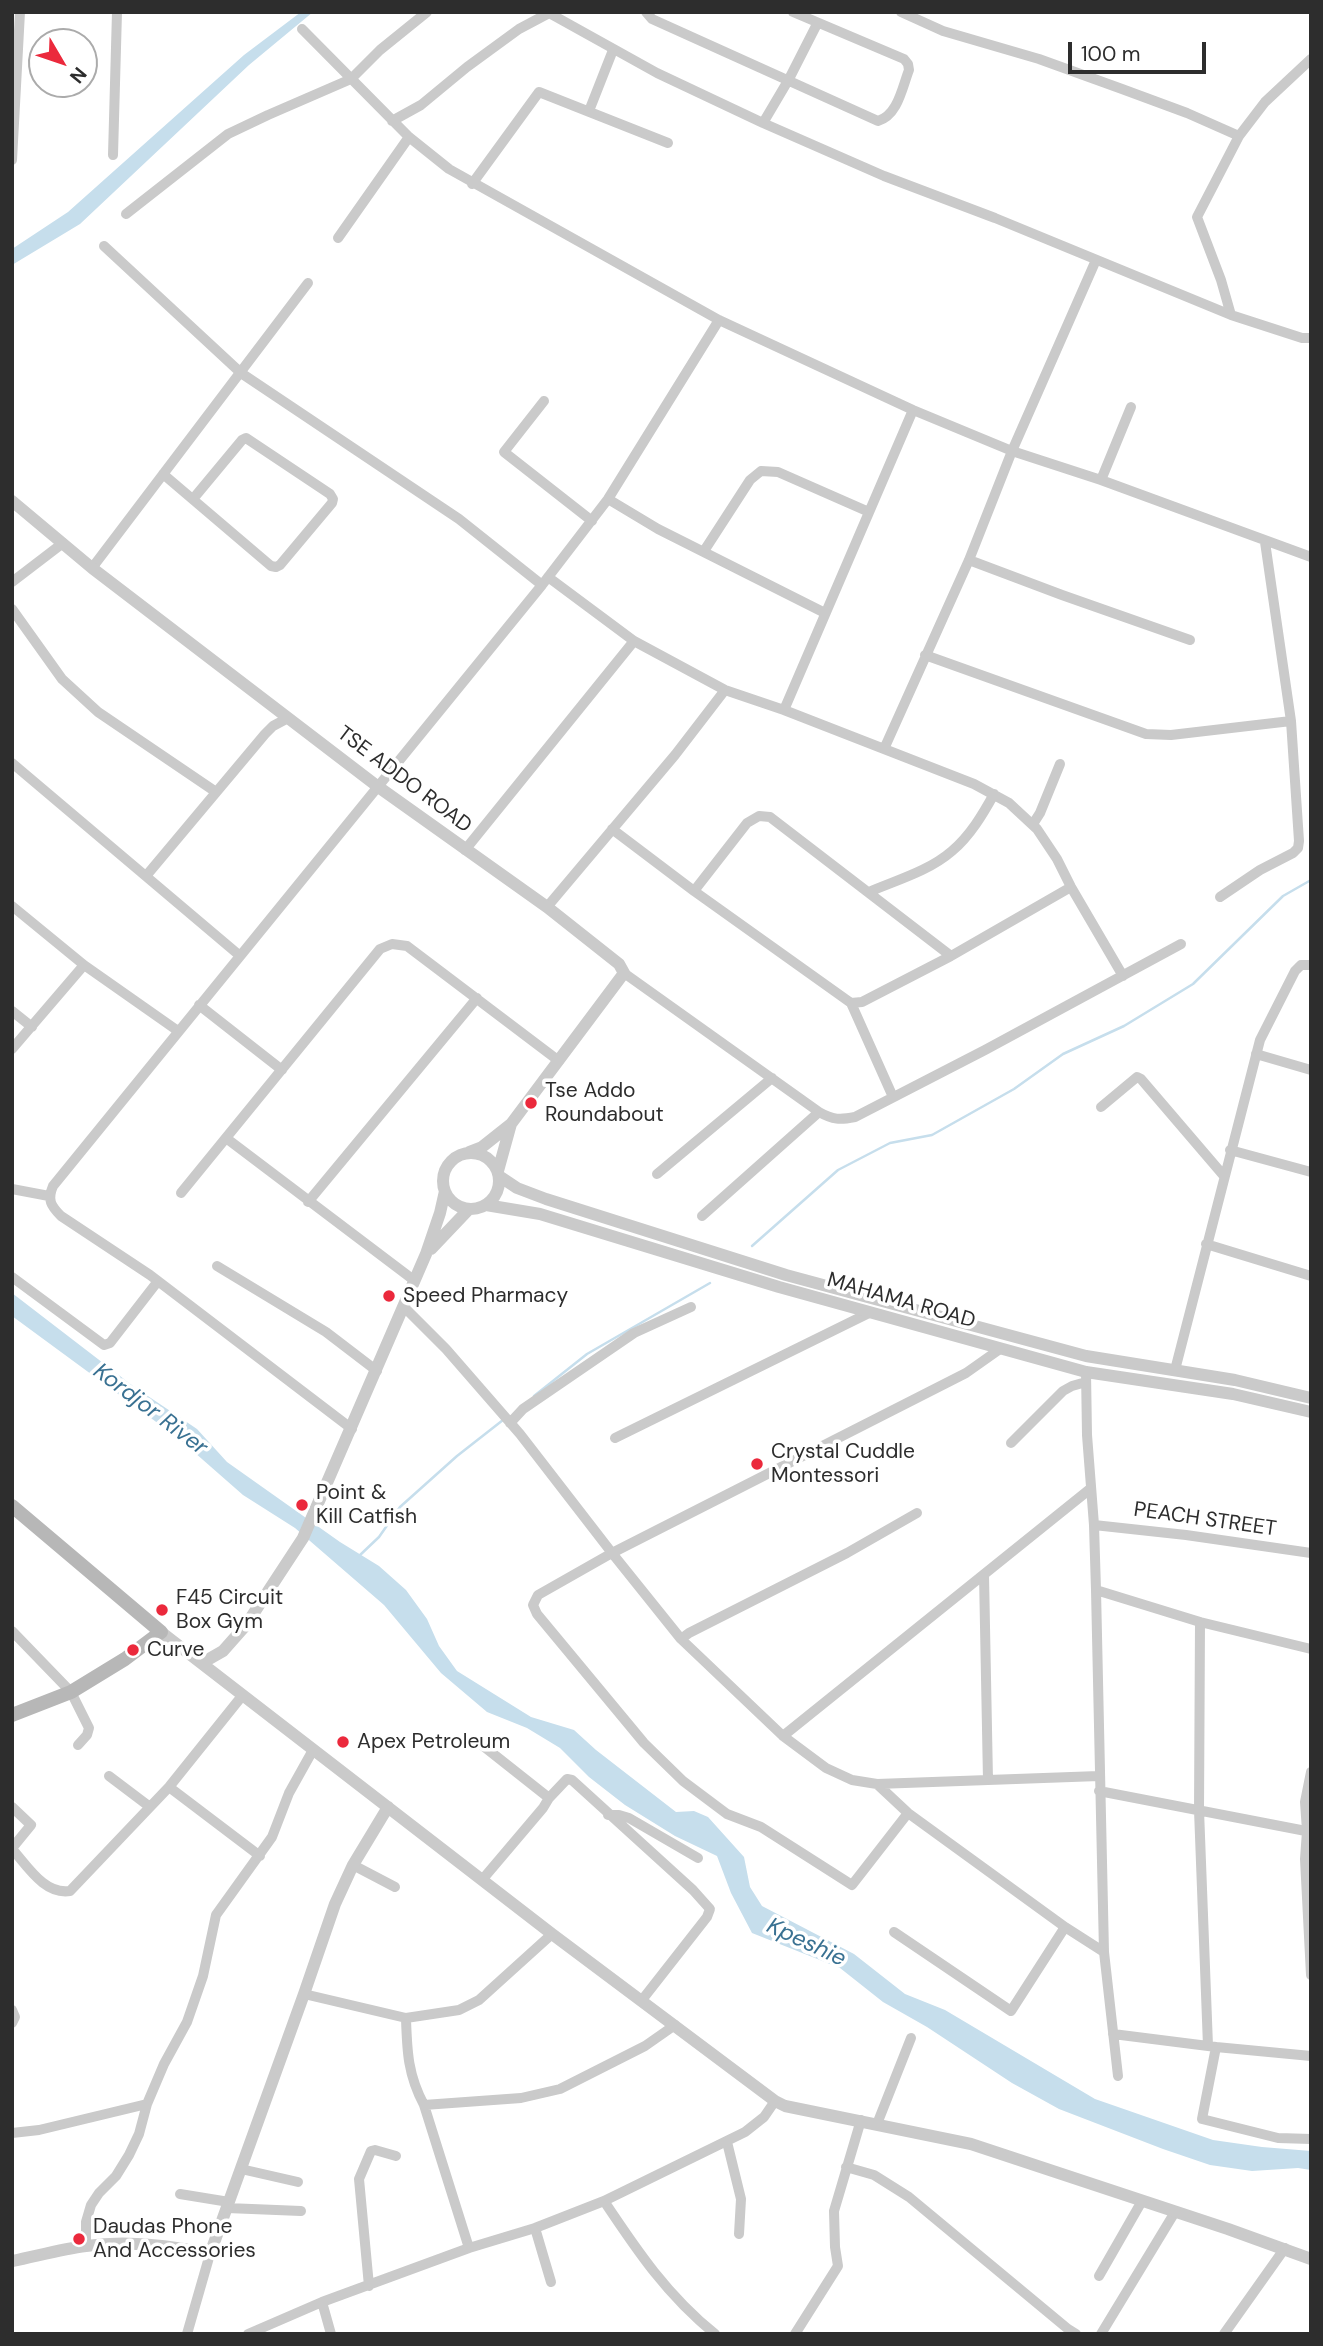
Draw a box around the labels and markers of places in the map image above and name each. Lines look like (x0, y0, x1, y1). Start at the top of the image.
place label: Tse Addo Roundabout (545, 1078, 664, 1128)
marker: Tse Addo Roundabout (523, 1095, 539, 1111)
place label: Speed Pharmacy (403, 1283, 568, 1309)
marker: Speed Pharmacy (381, 1288, 397, 1304)
place label: Crystal Cuddle Montessori (771, 1439, 915, 1489)
marker: Crystal Cuddle Montessori (749, 1456, 765, 1472)
place label: Point & Kill Catfish (316, 1480, 417, 1530)
marker: Point & Kill Catfish (294, 1497, 310, 1513)
place label: F45 Circuit Box Gym (176, 1585, 283, 1635)
marker: F45 Circuit Box Gym (154, 1602, 170, 1618)
place label: Curve (147, 1637, 204, 1663)
marker: Curve (125, 1642, 141, 1658)
place label: Apex Petroleum (357, 1729, 510, 1755)
marker: Apex Petroleum (335, 1734, 351, 1750)
place label: Daudas Phone And Accessories (93, 2214, 256, 2264)
marker: Daudas Phone And Accessories (71, 2231, 87, 2247)

